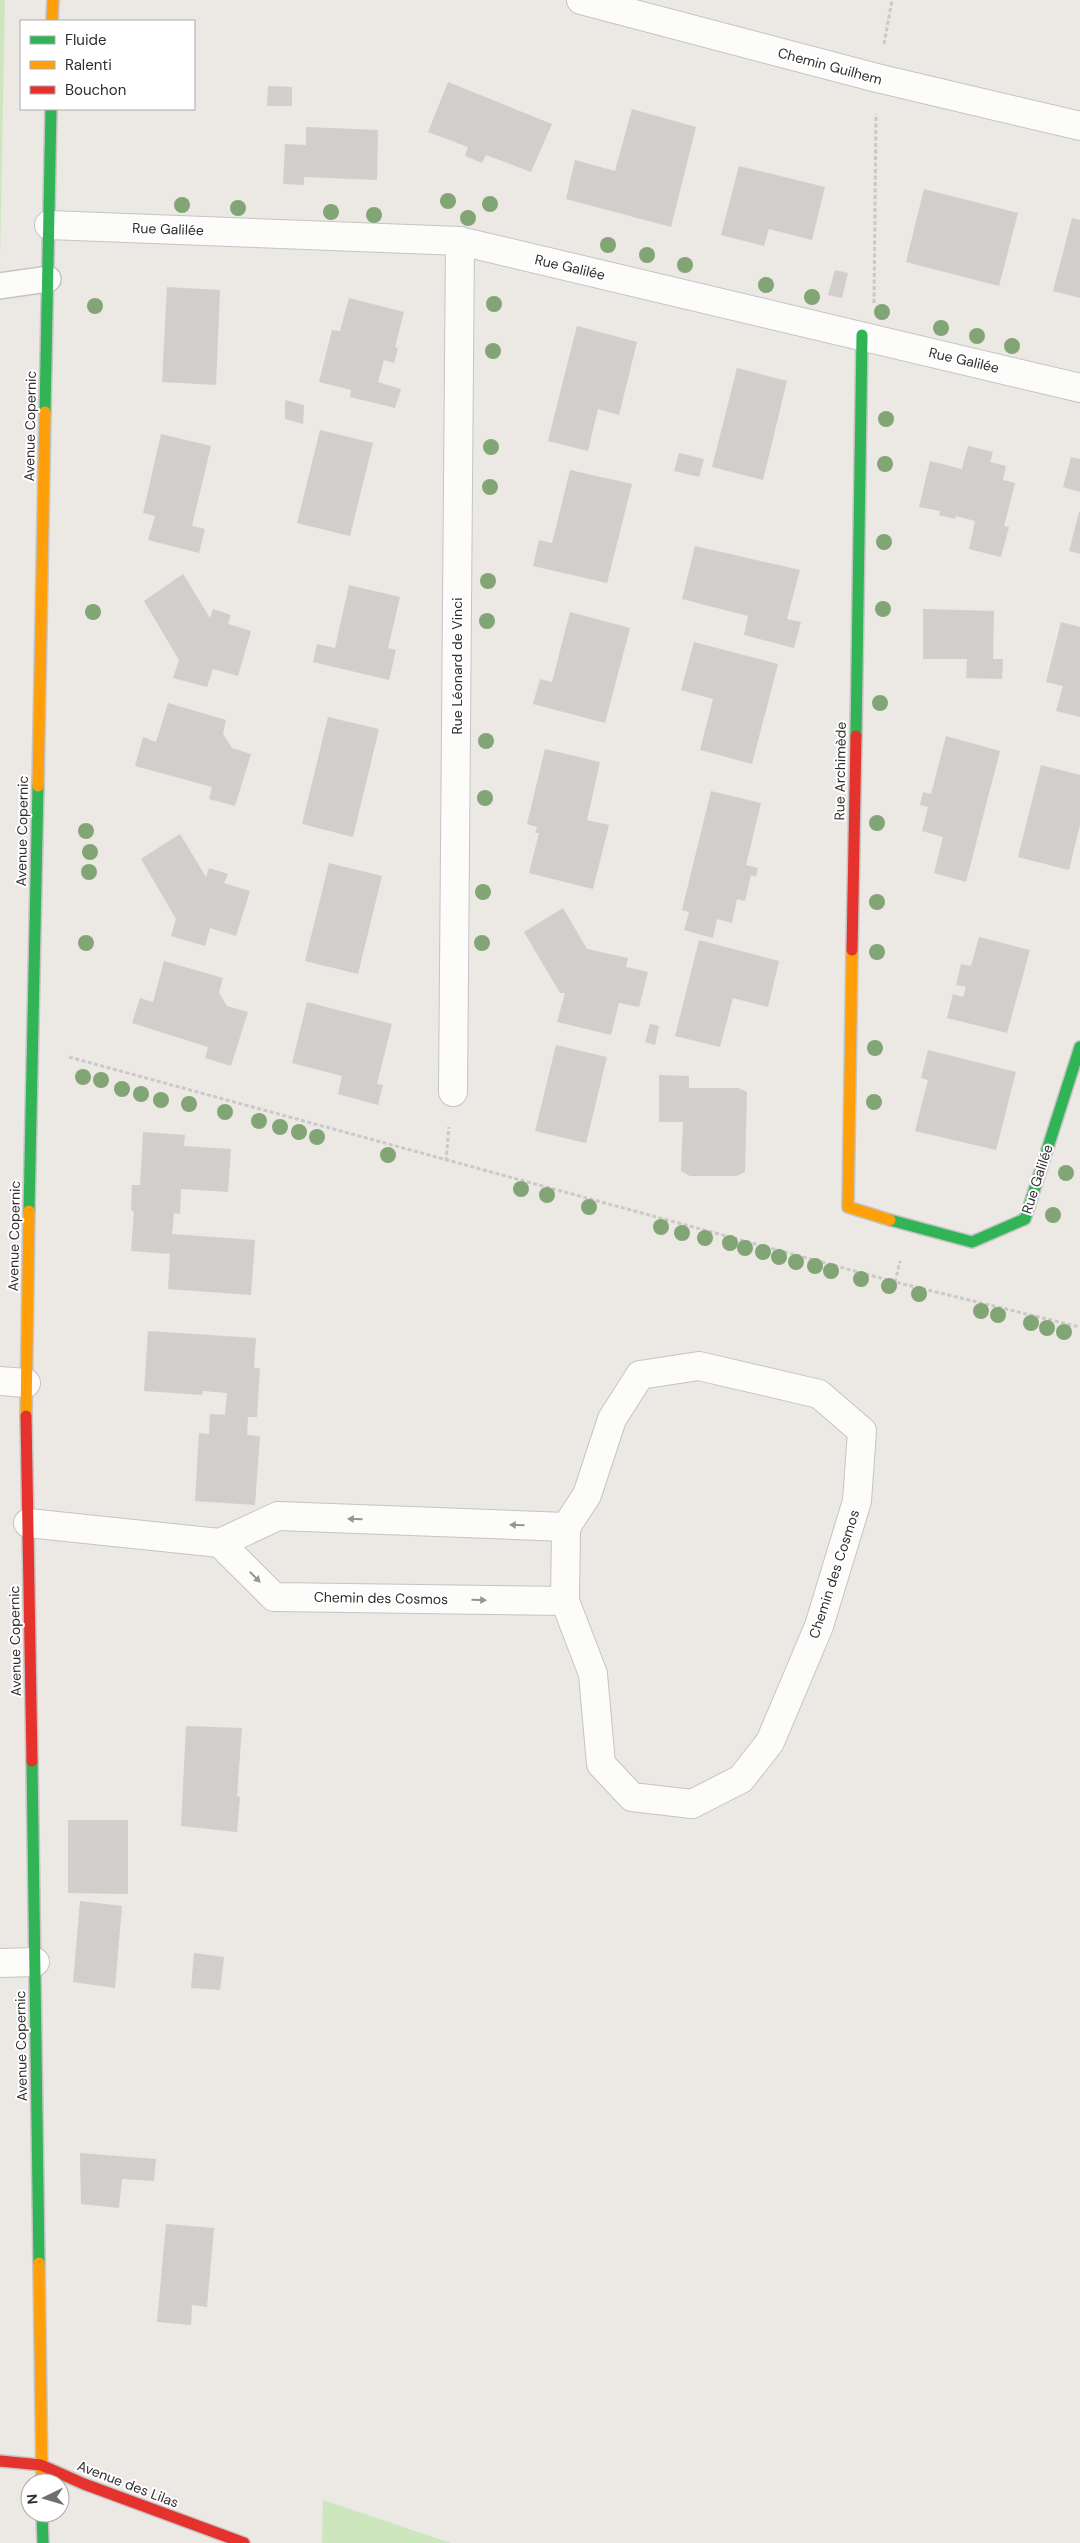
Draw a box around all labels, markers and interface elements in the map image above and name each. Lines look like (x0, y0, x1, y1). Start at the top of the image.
legend (20, 20, 195, 110)
text: Fluide (65, 30, 107, 50)
street label: Chemin Guilhem (776, 43, 884, 89)
text: Ralenti (65, 55, 112, 75)
text: Bouchon (65, 80, 126, 100)
street label: Rue Galilée (132, 219, 204, 239)
street label: Rue Galilée (533, 250, 607, 284)
street label: Rue Galilée (927, 343, 1001, 377)
street label: Avenue Copernic (20, 370, 40, 482)
street label: Rue Léonard de Vinci (448, 597, 466, 735)
street label: Rue Archimède (830, 721, 850, 821)
street label: Avenue Copernic (12, 775, 32, 887)
street label: Rue Galilée (1017, 1142, 1057, 1216)
street label: Avenue Copernic (4, 1180, 24, 1292)
street label: Chemin des Cosmos (805, 1507, 863, 1641)
one-way arrow (346, 1514, 362, 1522)
one-way arrow (509, 1521, 525, 1529)
one-way arrow (249, 1571, 261, 1583)
street label: Avenue Copernic (5, 1585, 25, 1697)
street label: Chemin des Cosmos (314, 1588, 448, 1608)
one-way arrow (471, 1596, 487, 1604)
street label: Avenue Copernic (11, 1990, 31, 2102)
street label: Avenue des Lilas (75, 2456, 181, 2512)
north arrow (20, 2473, 70, 2523)
text: N (23, 2493, 41, 2505)

